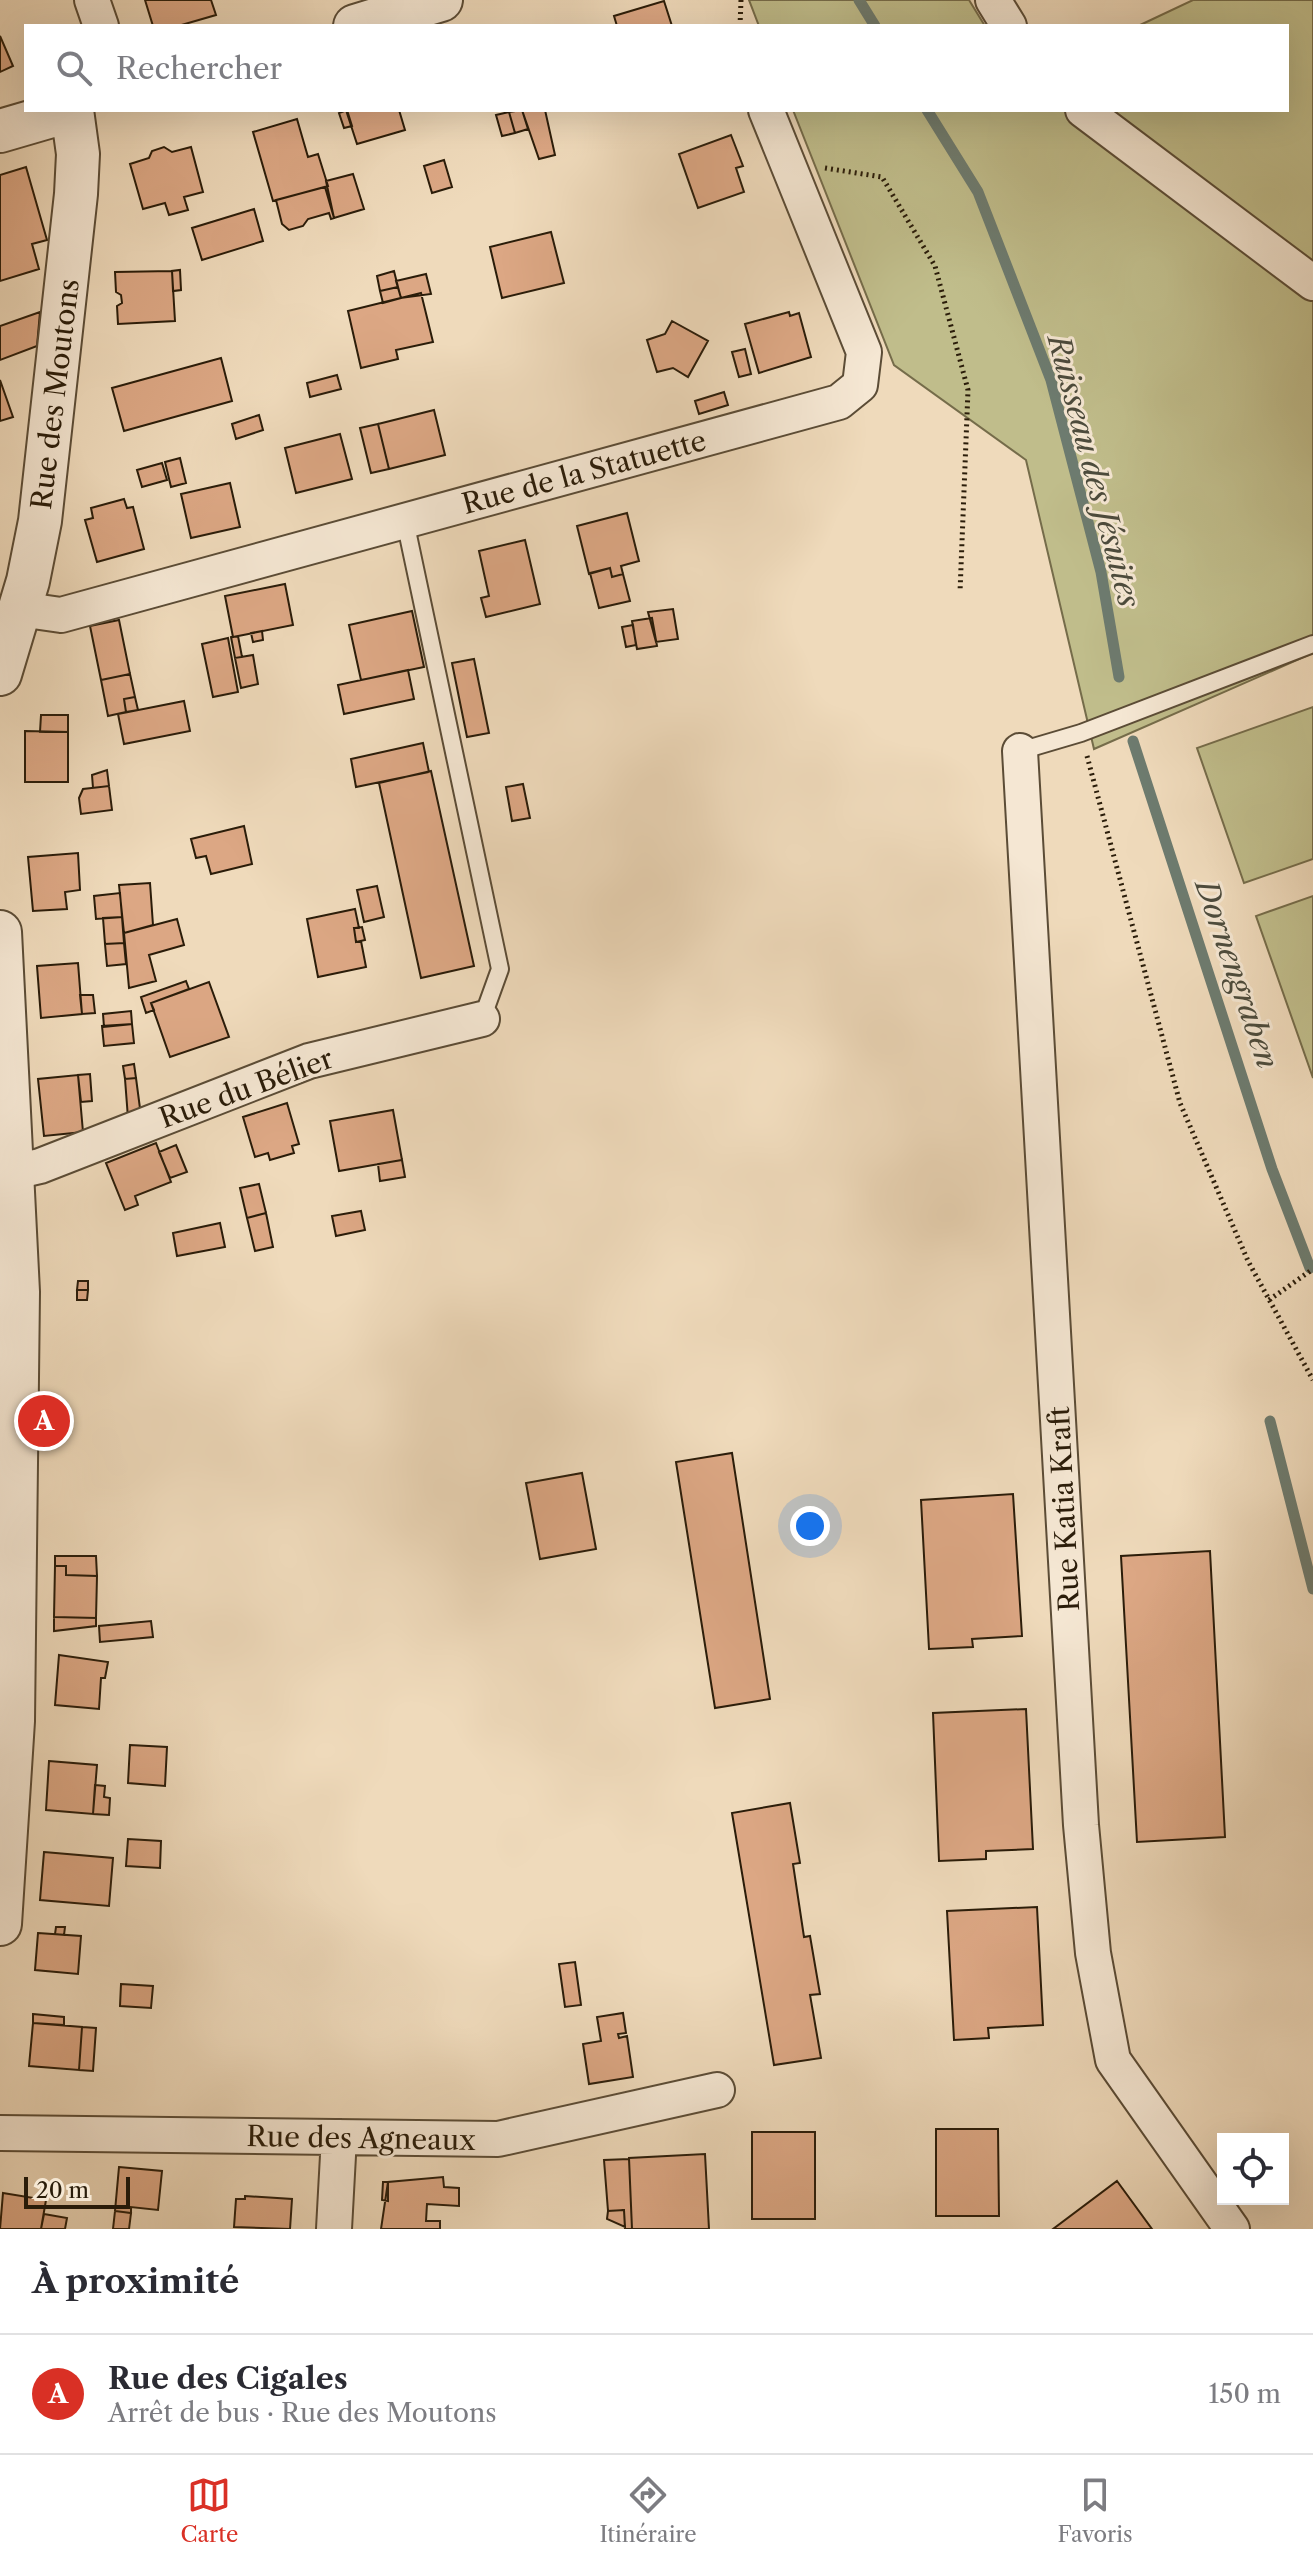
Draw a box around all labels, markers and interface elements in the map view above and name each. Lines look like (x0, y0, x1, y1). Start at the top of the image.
search box (24, 24, 1289, 112)
icon: search (52, 46, 96, 90)
text: Rechercher (116, 50, 282, 87)
street label: Rue des Moutons (24, 277, 86, 511)
water label: Ruisseau des Jésuites (1039, 329, 1148, 612)
street label: Rue de la Statuette (458, 423, 710, 521)
water label: Dornengraben (1187, 873, 1287, 1073)
street label: Rue du Bélier (155, 1041, 338, 1135)
pin: A (18, 1391, 70, 1451)
street label: Rue Katia Kraft (1042, 1405, 1086, 1612)
your location (790, 1506, 830, 1546)
street label: Rue des Agneaux (246, 2119, 476, 2157)
map controls (1217, 2133, 1289, 2205)
button: locate (1217, 2133, 1289, 2205)
scale bar (24, 2173, 130, 2209)
text: 20 m (36, 2177, 89, 2204)
text: À proximité (32, 2260, 239, 2302)
text: Rue des Cigales (108, 2360, 348, 2397)
text: A (48, 2378, 68, 2410)
text: 150 m (1208, 2378, 1281, 2410)
text: Arrêt de bus · Rue des Moutons (108, 2397, 497, 2429)
tab: Carte (180, 2473, 238, 2548)
tab: Itinéraire (599, 2473, 697, 2548)
tab: Favoris (1058, 2473, 1132, 2548)

